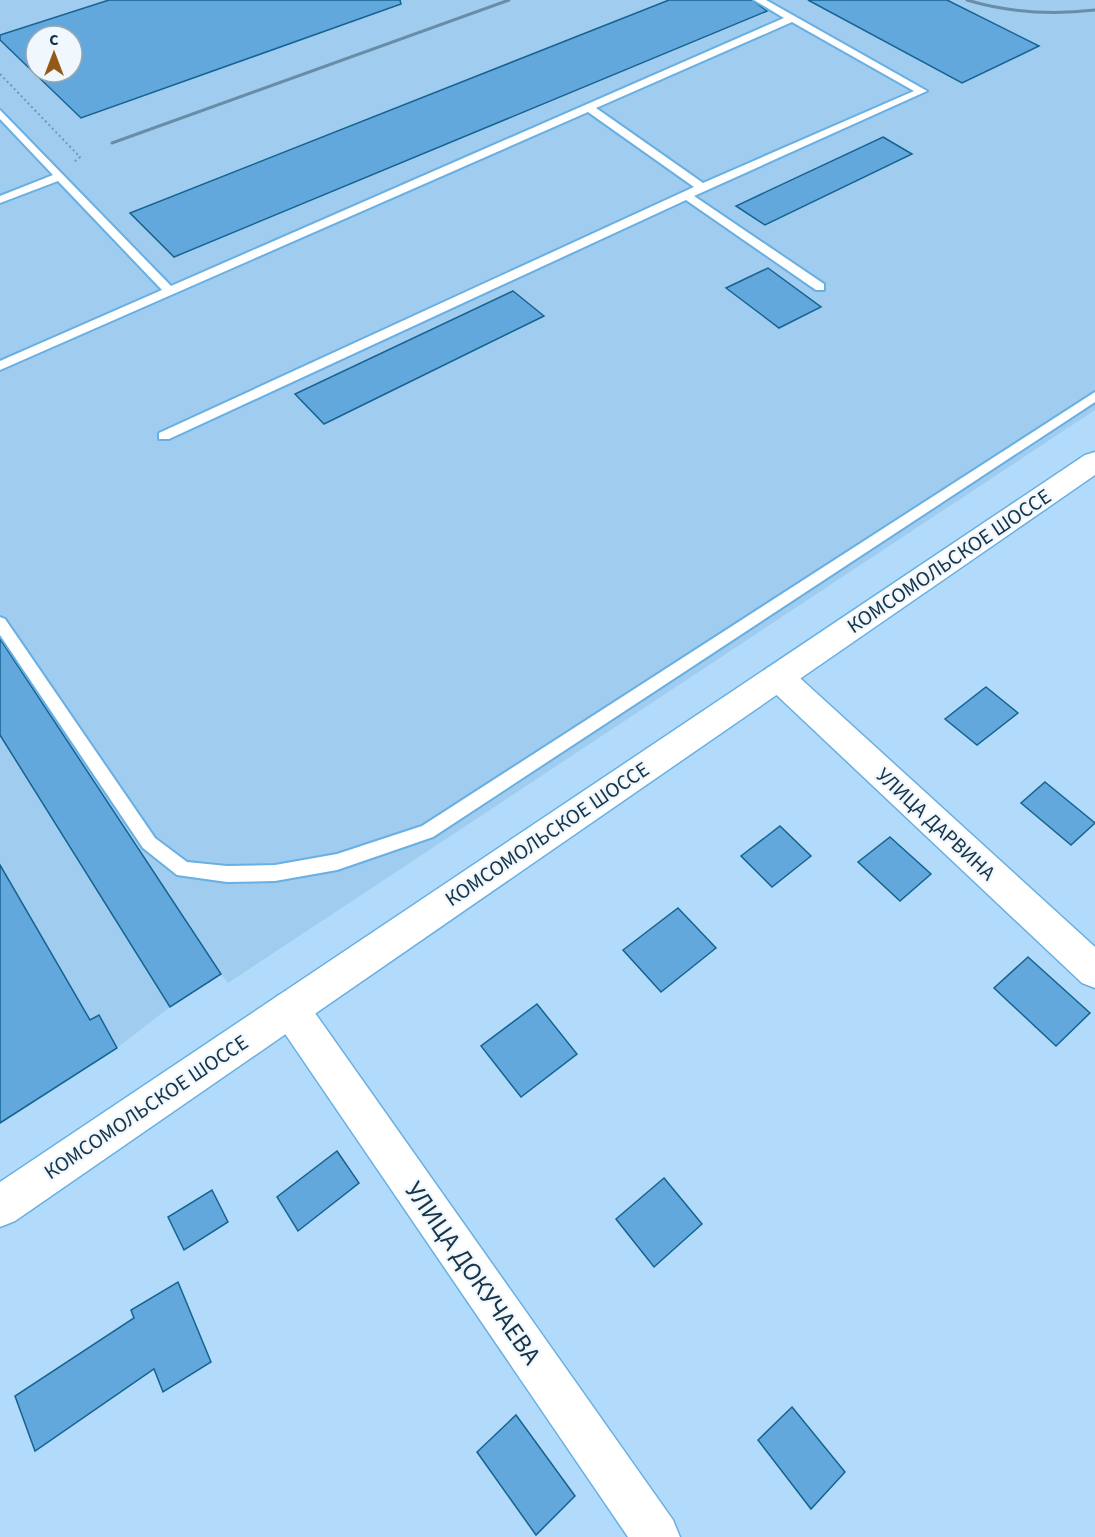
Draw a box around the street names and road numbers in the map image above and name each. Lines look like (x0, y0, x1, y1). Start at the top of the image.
street label: КОМСОМОЛЬСКОЕ ШОССЕ (841, 481, 1057, 641)
street label: КОМСОМОЛЬСКОЕ ШОССЕ (439, 754, 655, 914)
street label: УЛИЦА ДАРВИНА (870, 761, 1003, 888)
street label: КОМСОМОЛЬСКОЕ ШОССЕ (38, 1027, 254, 1187)
street label: УЛИЦА ДОКУЧАЕВА (396, 1174, 551, 1373)

